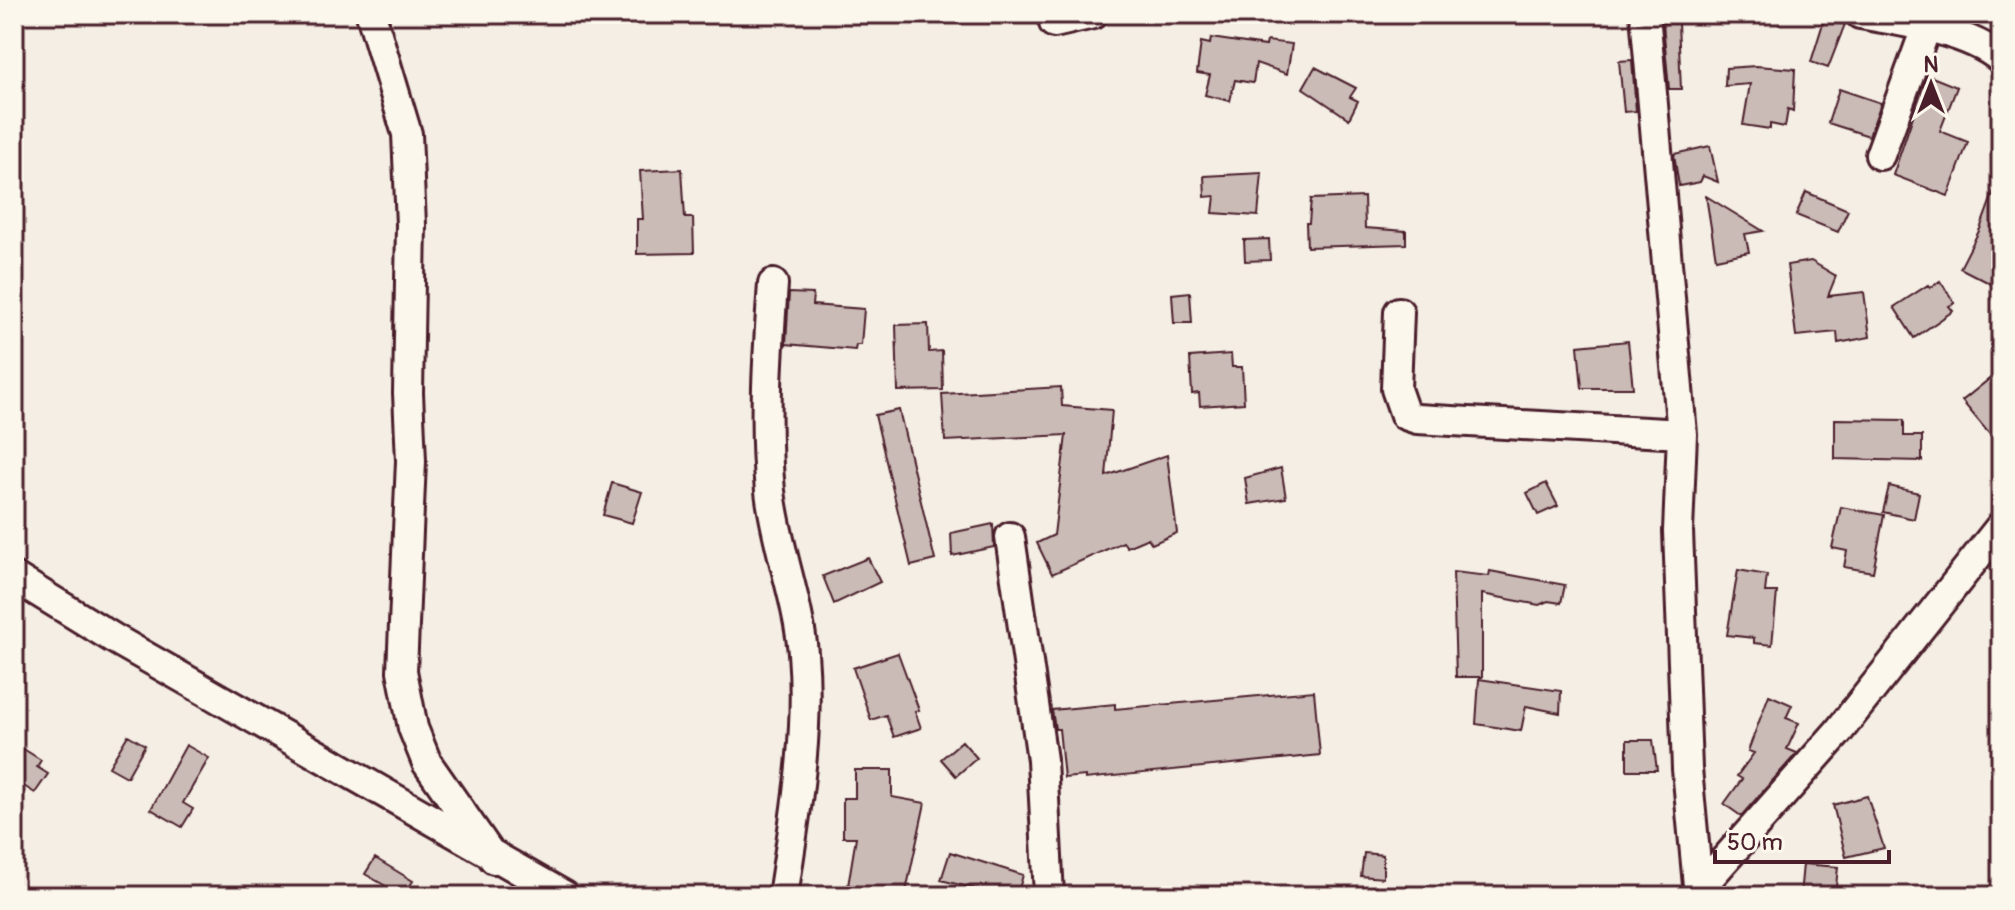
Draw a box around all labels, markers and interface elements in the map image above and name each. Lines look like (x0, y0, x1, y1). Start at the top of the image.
north arrow (1891, 44, 1971, 124)
text: N (1924, 51, 1939, 79)
scale bar (1715, 814, 1889, 864)
text: 50 m (1727, 828, 1783, 857)

